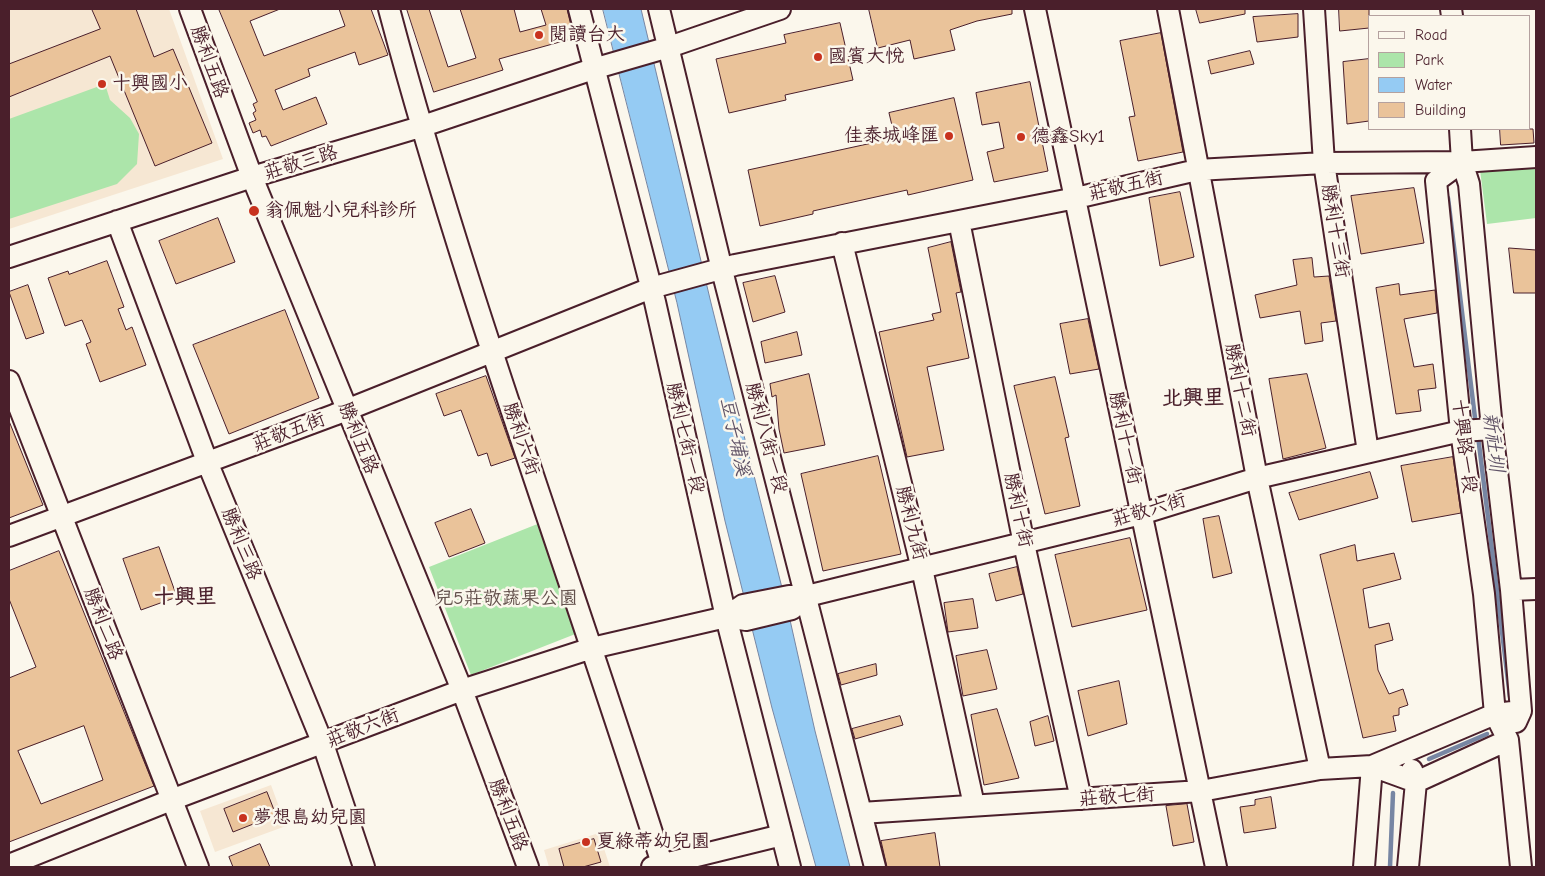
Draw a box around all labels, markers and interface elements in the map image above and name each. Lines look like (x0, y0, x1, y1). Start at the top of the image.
legend (1368, 15, 1530, 130)
street label: 勝利五路 (185, 22, 233, 102)
place label: 閱讀台大 (549, 24, 625, 46)
text: Road (1415, 26, 1447, 44)
marker: 閱讀台大 (533, 29, 545, 41)
place label: 國賓大悅 (828, 46, 904, 68)
marker: 國賓大悅 (812, 51, 824, 63)
text: Park (1415, 51, 1444, 69)
place label: 十興國小 (112, 73, 188, 95)
text: Water (1415, 76, 1452, 94)
marker: 十興國小 (96, 78, 108, 90)
text: Building (1415, 101, 1466, 119)
place label: 佳泰城峰匯 (844, 125, 939, 147)
place label: 德鑫Sky1 (1031, 126, 1105, 148)
marker: 佳泰城峰匯 (943, 130, 955, 142)
marker: 德鑫Sky1 (1015, 131, 1027, 143)
street label: 莊敬三路 (261, 141, 341, 185)
street label: 莊敬五街 (1086, 166, 1166, 206)
street label: 勝利十三街 (1316, 182, 1354, 280)
place label: 翁佩魁小兒科診所 (265, 200, 417, 222)
marker: 翁佩魁小兒科診所 (247, 204, 261, 218)
street label: 勝利十二街 (1220, 341, 1260, 439)
street label: 勝利七街一段 (661, 380, 709, 496)
street label: 勝利八街一段 (740, 380, 792, 496)
district label: 北興里 (1162, 385, 1224, 411)
street label: 勝利十一街 (1104, 389, 1146, 487)
water label: 豆子埔溪 (715, 395, 755, 479)
street label: 十興路一段 (1447, 397, 1481, 495)
street label: 勝利五路 (333, 398, 383, 478)
street label: 勝利六街 (498, 399, 544, 479)
street label: 莊敬五街 (249, 408, 329, 456)
water label: 新社圳 (1477, 411, 1509, 473)
street label: 勝利十街 (999, 470, 1037, 550)
street label: 勝利九街 (891, 483, 931, 563)
street label: 莊敬六街 (1109, 489, 1189, 531)
street label: 勝利三路 (216, 504, 266, 584)
street label: 勝利二路 (79, 584, 127, 664)
district label: 十興里 (154, 584, 216, 610)
park label: 兒5莊敬蔬果公園 (434, 588, 578, 610)
street label: 莊敬六街 (323, 704, 403, 752)
street label: 勝利五路 (484, 775, 532, 855)
street label: 莊敬七街 (1078, 783, 1156, 811)
place label: 夢想島幼兒園 (253, 807, 367, 829)
marker: 夢想島幼兒園 (237, 812, 249, 824)
place label: 夏綠蒂幼兒園 (596, 831, 710, 853)
marker: 夏綠蒂幼兒園 (580, 836, 592, 848)

